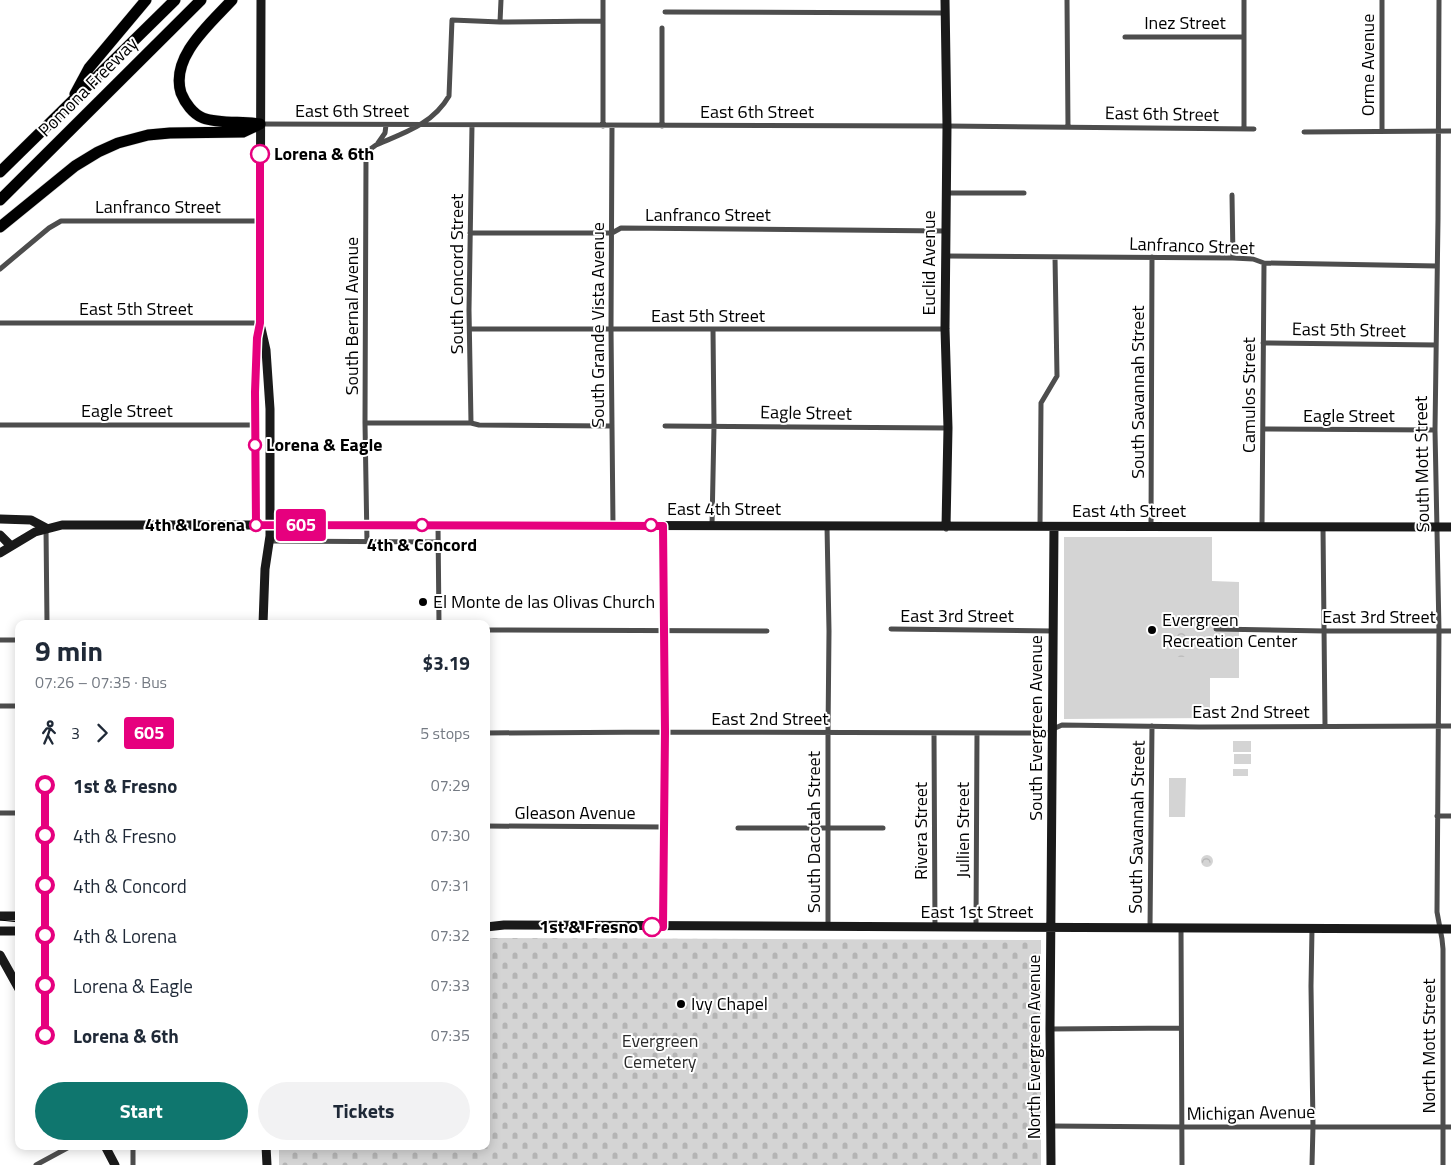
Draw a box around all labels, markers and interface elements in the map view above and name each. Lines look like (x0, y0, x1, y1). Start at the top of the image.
street label: Inez Street (1144, 9, 1227, 36)
street label: Orme Avenue (1354, 14, 1381, 116)
street label: Pomona Freeway (32, 30, 144, 143)
street label: East 6th Street (295, 97, 410, 124)
street label: East 6th Street (700, 98, 815, 125)
street label: East 6th Street (1105, 99, 1220, 128)
place label: Lorena & 6th (274, 140, 374, 167)
marker: Lorena & 6th (250, 144, 270, 164)
street label: Lanfranco Street (95, 193, 222, 220)
street label: South Concord Street (443, 193, 470, 354)
street label: Lanfranco Street (645, 201, 772, 228)
street label: Euclid Avenue (915, 210, 942, 316)
street label: South Grande Vista Avenue (584, 222, 611, 428)
street label: Lanfranco Street (1129, 230, 1256, 261)
street label: South Bernal Avenue (338, 237, 365, 395)
street label: East 5th Street (79, 295, 194, 322)
street label: East 5th Street (651, 302, 766, 329)
street label: South Savannah Street (1124, 305, 1151, 479)
street label: East 5th Street (1292, 315, 1407, 344)
street label: Camulos Street (1235, 336, 1262, 453)
street label: South Mott Street (1407, 395, 1436, 532)
street label: Eagle Street (81, 397, 174, 424)
street label: Eagle Street (760, 398, 853, 427)
street label: Eagle Street (1303, 402, 1396, 429)
place label: Lorena & Eagle (266, 431, 382, 458)
marker: Lorena & Eagle (248, 438, 262, 452)
street label: East 4th Street (667, 495, 782, 522)
street label: East 4th Street (1072, 497, 1187, 524)
line badge: 605 (272, 509, 330, 541)
place label: 4th & Lorena (145, 511, 245, 538)
text: 605 (286, 511, 316, 538)
marker: 4th & Lorena (249, 518, 263, 532)
marker: 4th & Concord (415, 518, 429, 532)
unlabelled marker (644, 518, 658, 532)
place label: 4th & Concord (367, 531, 477, 558)
place label: El Monte de las Olivas Church (433, 588, 655, 615)
marker: El Monte de las Olivas Church (417, 596, 429, 608)
street label: East 3rd Street (900, 602, 1014, 629)
street label: East 3rd Street (1322, 603, 1436, 630)
place label: Evergreen Recreation Center (1162, 606, 1297, 654)
marker: Evergreen Recreation Center (1146, 624, 1158, 636)
text: 9 min (35, 629, 103, 672)
street label: South Evergreen Avenue (1022, 635, 1049, 821)
text: $3.19 (423, 648, 470, 677)
text: 07:26 – 07:35 · Bus (35, 670, 167, 694)
street label: East 2nd Street (1192, 698, 1310, 725)
street label: East 2nd Street (711, 705, 829, 732)
icon: walk (35, 719, 63, 747)
icon: forward (88, 719, 116, 747)
text: 605 (134, 719, 164, 746)
text: 3 (71, 721, 80, 745)
text: 5 stops (420, 721, 470, 745)
street label: South Savannah Street (1121, 739, 1152, 914)
street label: South Dacotah Street (800, 750, 827, 913)
text: 1st & Fresno (73, 771, 177, 800)
text: 07:29 (431, 773, 470, 797)
street label: Rivera Street (907, 781, 934, 880)
street label: Jullien Street (949, 781, 976, 878)
street label: Gleason Avenue (514, 799, 636, 826)
text: 4th & Fresno (73, 821, 177, 850)
text: 07:30 (431, 823, 470, 847)
text: 4th & Concord (73, 871, 187, 900)
text: 07:31 (431, 873, 470, 897)
street label: East 1st Street (921, 898, 1034, 925)
place label: 1st & Fresno (539, 913, 638, 940)
marker: 1st & Fresno (642, 917, 662, 937)
text: 4th & Lorena (73, 921, 177, 950)
text: 07:32 (431, 923, 470, 947)
street label: North Evergreen Avenue (1020, 955, 1047, 1139)
text: Lorena & Eagle (73, 971, 193, 1000)
text: 07:33 (431, 973, 470, 997)
street label: North Mott Street (1415, 978, 1442, 1114)
place label: Ivy Chapel (691, 990, 768, 1017)
marker: Ivy Chapel (675, 998, 687, 1010)
text: Lorena & 6th (73, 1021, 179, 1050)
text: 07:35 (431, 1023, 470, 1047)
park label: Evergreen Cemetery (622, 1027, 698, 1075)
button: Start (35, 1082, 248, 1140)
button: Tickets (258, 1082, 470, 1140)
street label: Michigan Avenue (1186, 1098, 1316, 1127)

